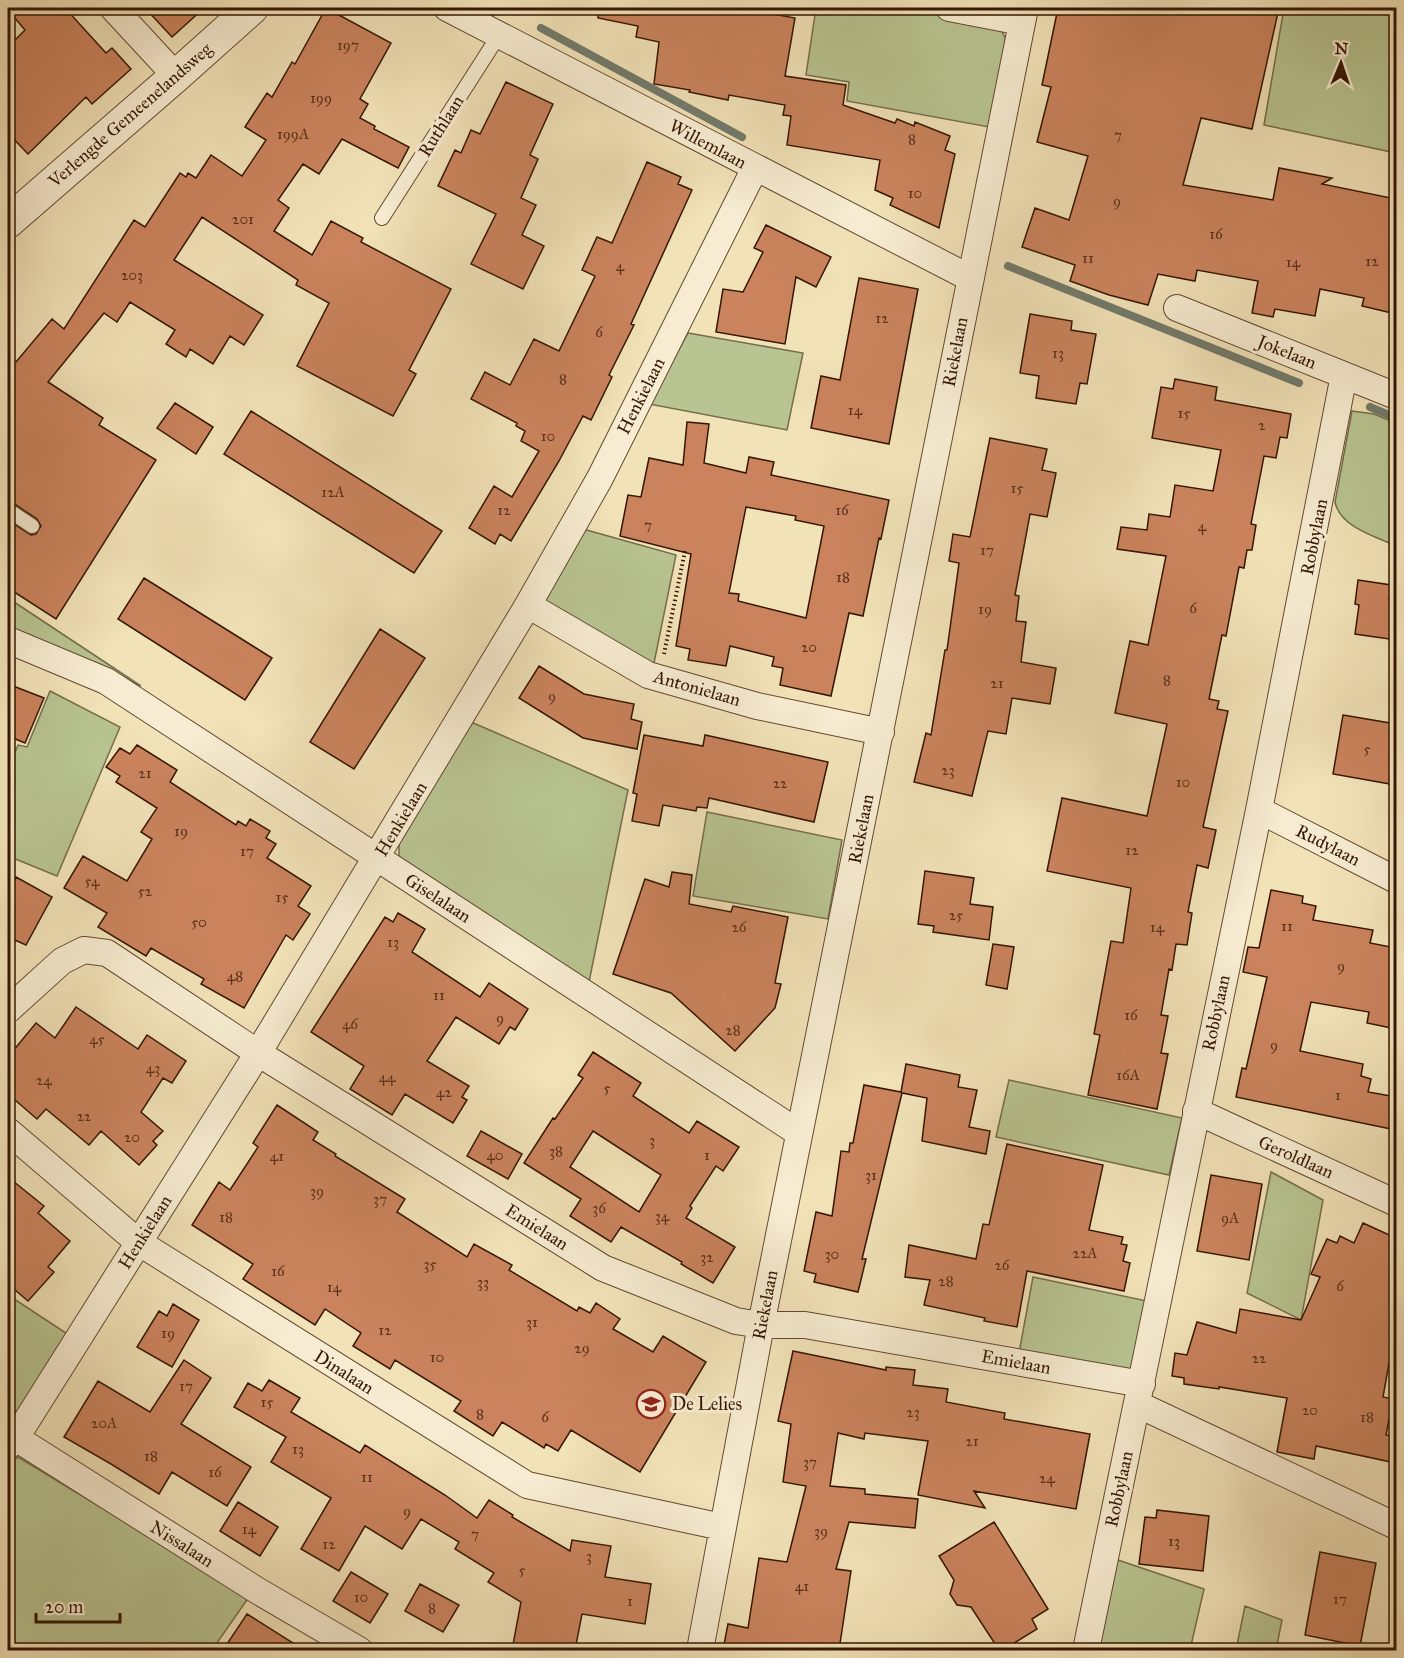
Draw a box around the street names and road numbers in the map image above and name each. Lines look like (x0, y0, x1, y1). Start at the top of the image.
street label: Verlengde Gemeenelandsweg (43, 38, 217, 193)
street label: Ruthlaan (414, 91, 469, 161)
street label: Willemlaan (666, 115, 751, 174)
street label: Riekelaan (937, 315, 973, 389)
street label: Jokelaan (1252, 330, 1320, 375)
street label: Henkielaan (612, 354, 670, 438)
street label: Robbylaan (1296, 497, 1332, 577)
street label: Antonielaan (650, 665, 743, 711)
street label: Henkielaan (370, 777, 432, 860)
street label: Riekelaan (843, 792, 879, 866)
street label: Rudylaan (1292, 819, 1364, 871)
street label: Giselalaan (401, 868, 475, 928)
street label: Robbylaan (1197, 973, 1235, 1053)
street label: Geroldlaan (1255, 1131, 1337, 1183)
street label: Henkielaan (114, 1191, 176, 1273)
street label: Emielaan (501, 1199, 573, 1255)
street label: Riekelaan (747, 1268, 783, 1342)
street label: Dinalaan (310, 1345, 378, 1399)
street label: Emielaan (980, 1345, 1053, 1379)
street label: Robbylaan (1100, 1449, 1138, 1529)
street label: Nissalaan (146, 1516, 218, 1572)

